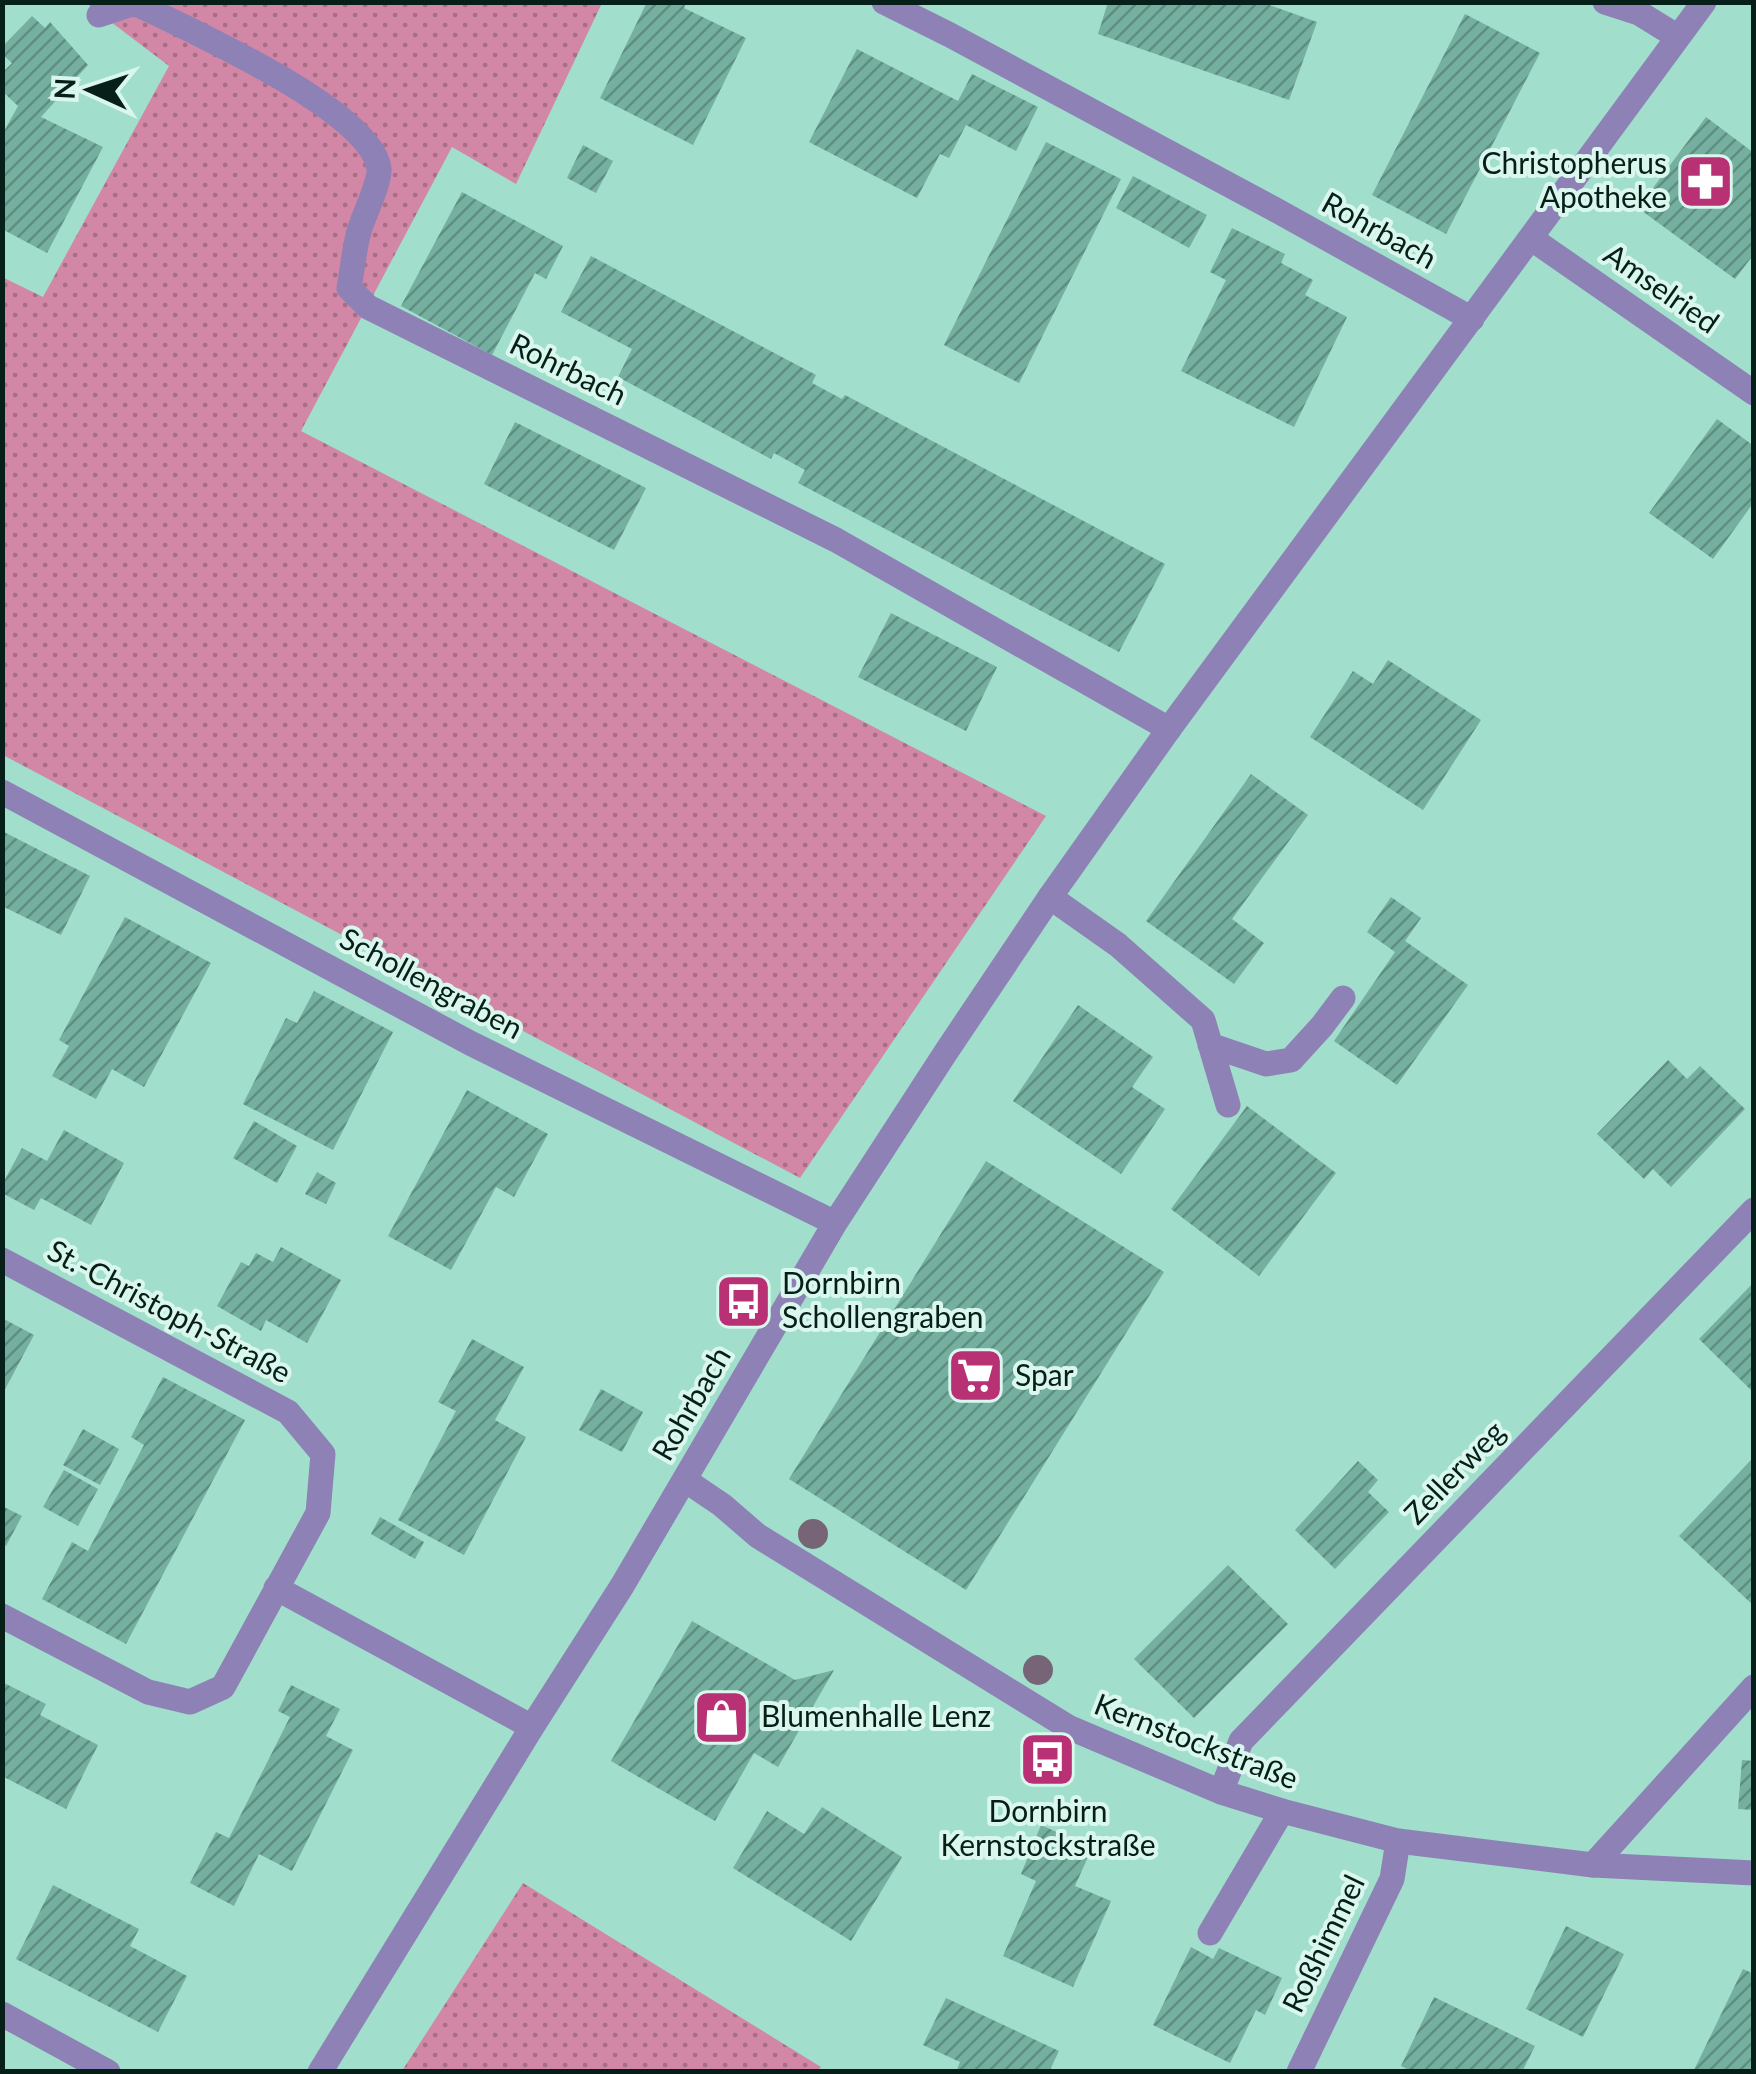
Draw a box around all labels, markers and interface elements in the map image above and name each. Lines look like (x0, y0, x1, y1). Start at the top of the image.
north arrow (40, 40, 140, 140)
text: N (46, 77, 82, 100)
place label: Christopherus Apotheke (1481, 144, 1667, 214)
pharmacy icon: Christopherus Apotheke (1676, 151, 1736, 211)
street label: Rohrbach (1316, 183, 1443, 275)
street label: Amselried (1598, 235, 1726, 340)
street label: Rohrbach (505, 325, 633, 412)
street label: Schollengraben (334, 919, 529, 1045)
street label: St.-Christoph-Straße (42, 1231, 298, 1390)
place label: Dornbirn Schollengraben (782, 1264, 984, 1334)
bus stop icon: Dornbirn Schollengraben (713, 1271, 773, 1331)
street label: Rohrbach (643, 1340, 737, 1466)
supermarket icon: Spar (946, 1346, 1006, 1406)
place label: Spar (1015, 1356, 1074, 1392)
street label: Zellerweg (1396, 1413, 1511, 1530)
street label: Kernstockstraße (1090, 1685, 1304, 1795)
shop icon: Blumenhalle Lenz (692, 1687, 752, 1747)
place label: Blumenhalle Lenz (761, 1697, 991, 1733)
bus stop icon: Dornbirn Kernstockstraße (1018, 1730, 1078, 1790)
place label: Dornbirn Kernstockstraße (940, 1792, 1156, 1862)
street label: Roßhimmel (1273, 1869, 1371, 2018)

